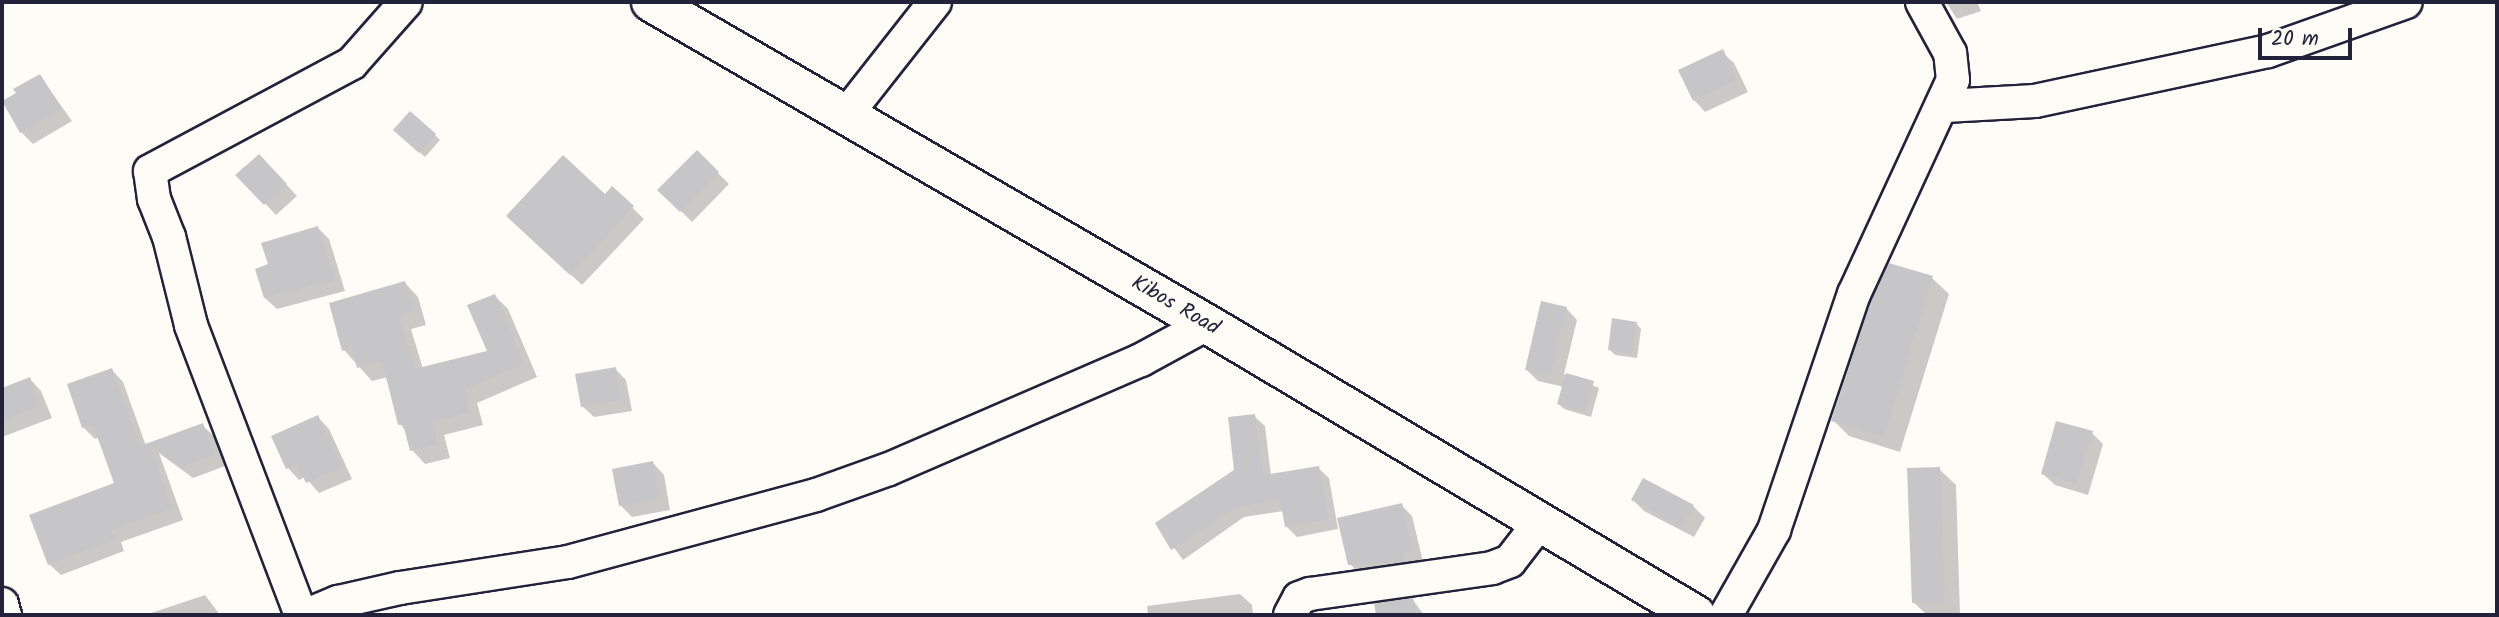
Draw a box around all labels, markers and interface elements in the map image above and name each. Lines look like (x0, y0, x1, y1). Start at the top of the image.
scale bar (2261, 14, 2356, 58)
text: 20 m (2271, 23, 2319, 56)
street label: Kibos Road (1127, 271, 1223, 341)

